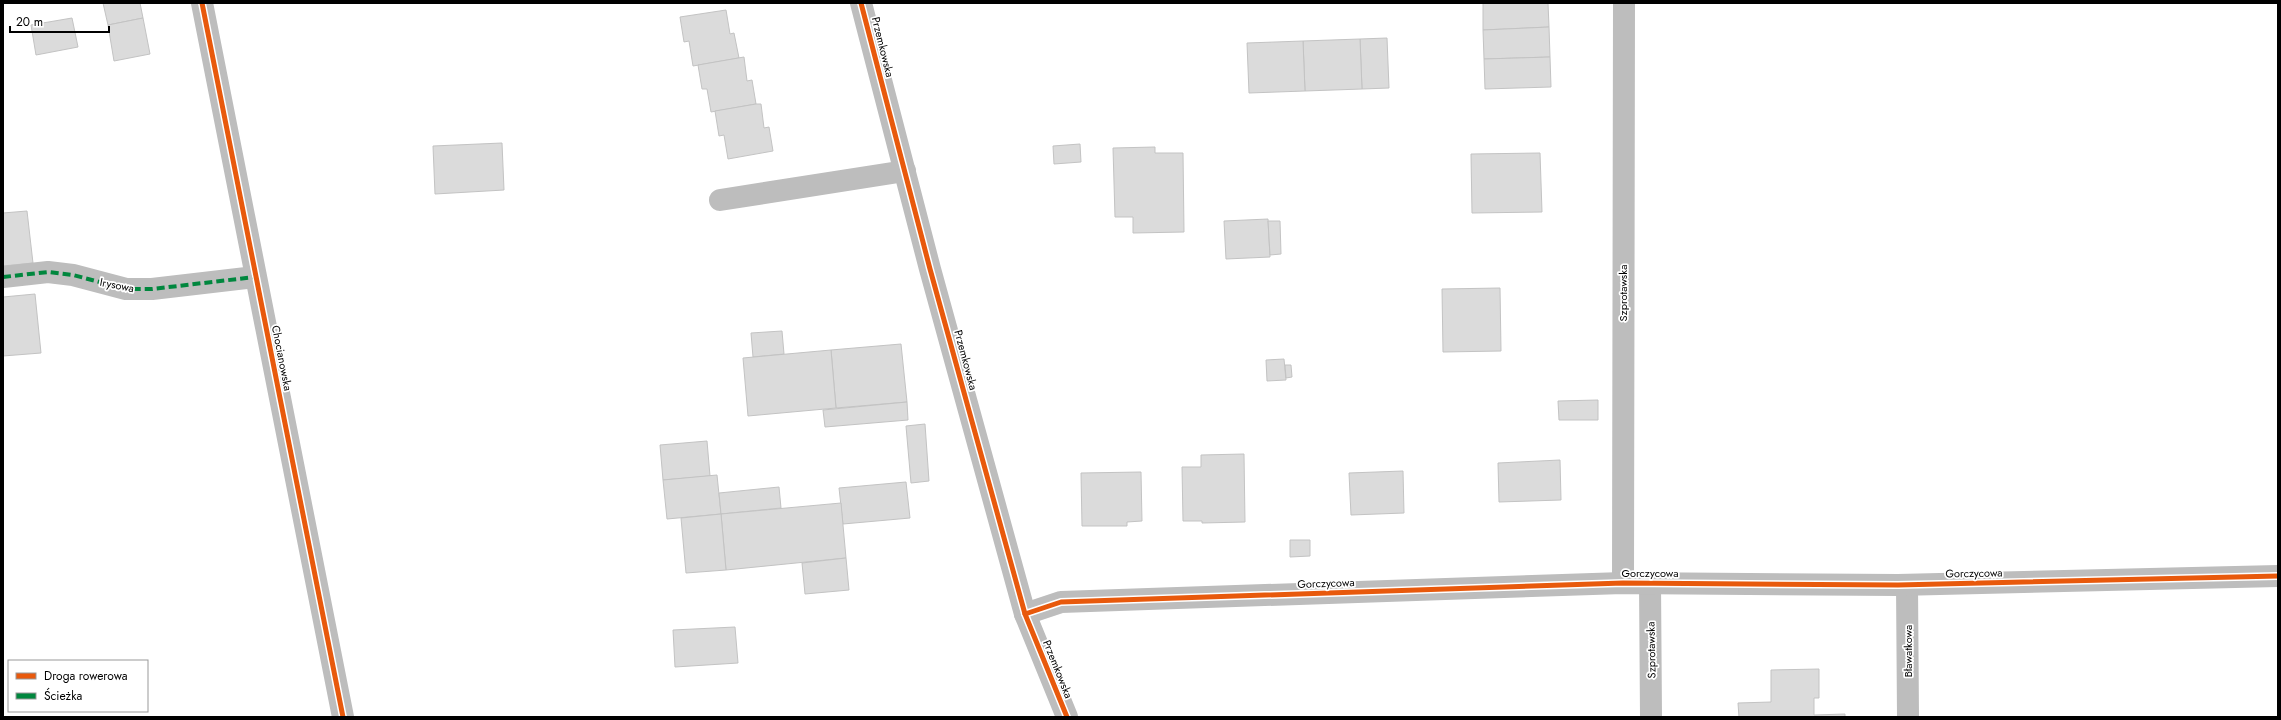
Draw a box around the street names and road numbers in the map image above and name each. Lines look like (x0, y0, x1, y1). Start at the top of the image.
street label: Przemkowska (868, 15, 898, 79)
street label: Szprotawska (1615, 265, 1631, 321)
street label: Irysowa (98, 274, 136, 296)
street label: Chocianowska (268, 324, 296, 392)
street label: Przemkowska (950, 328, 982, 392)
street label: Gorczycowa (1621, 565, 1679, 581)
street label: Gorczycowa (1945, 565, 2003, 581)
street label: Gorczycowa (1297, 574, 1355, 592)
street label: Szprotawska (1643, 621, 1659, 679)
street label: Bławatkowa (1900, 625, 1916, 677)
street label: Przemkowska (1039, 637, 1077, 701)

